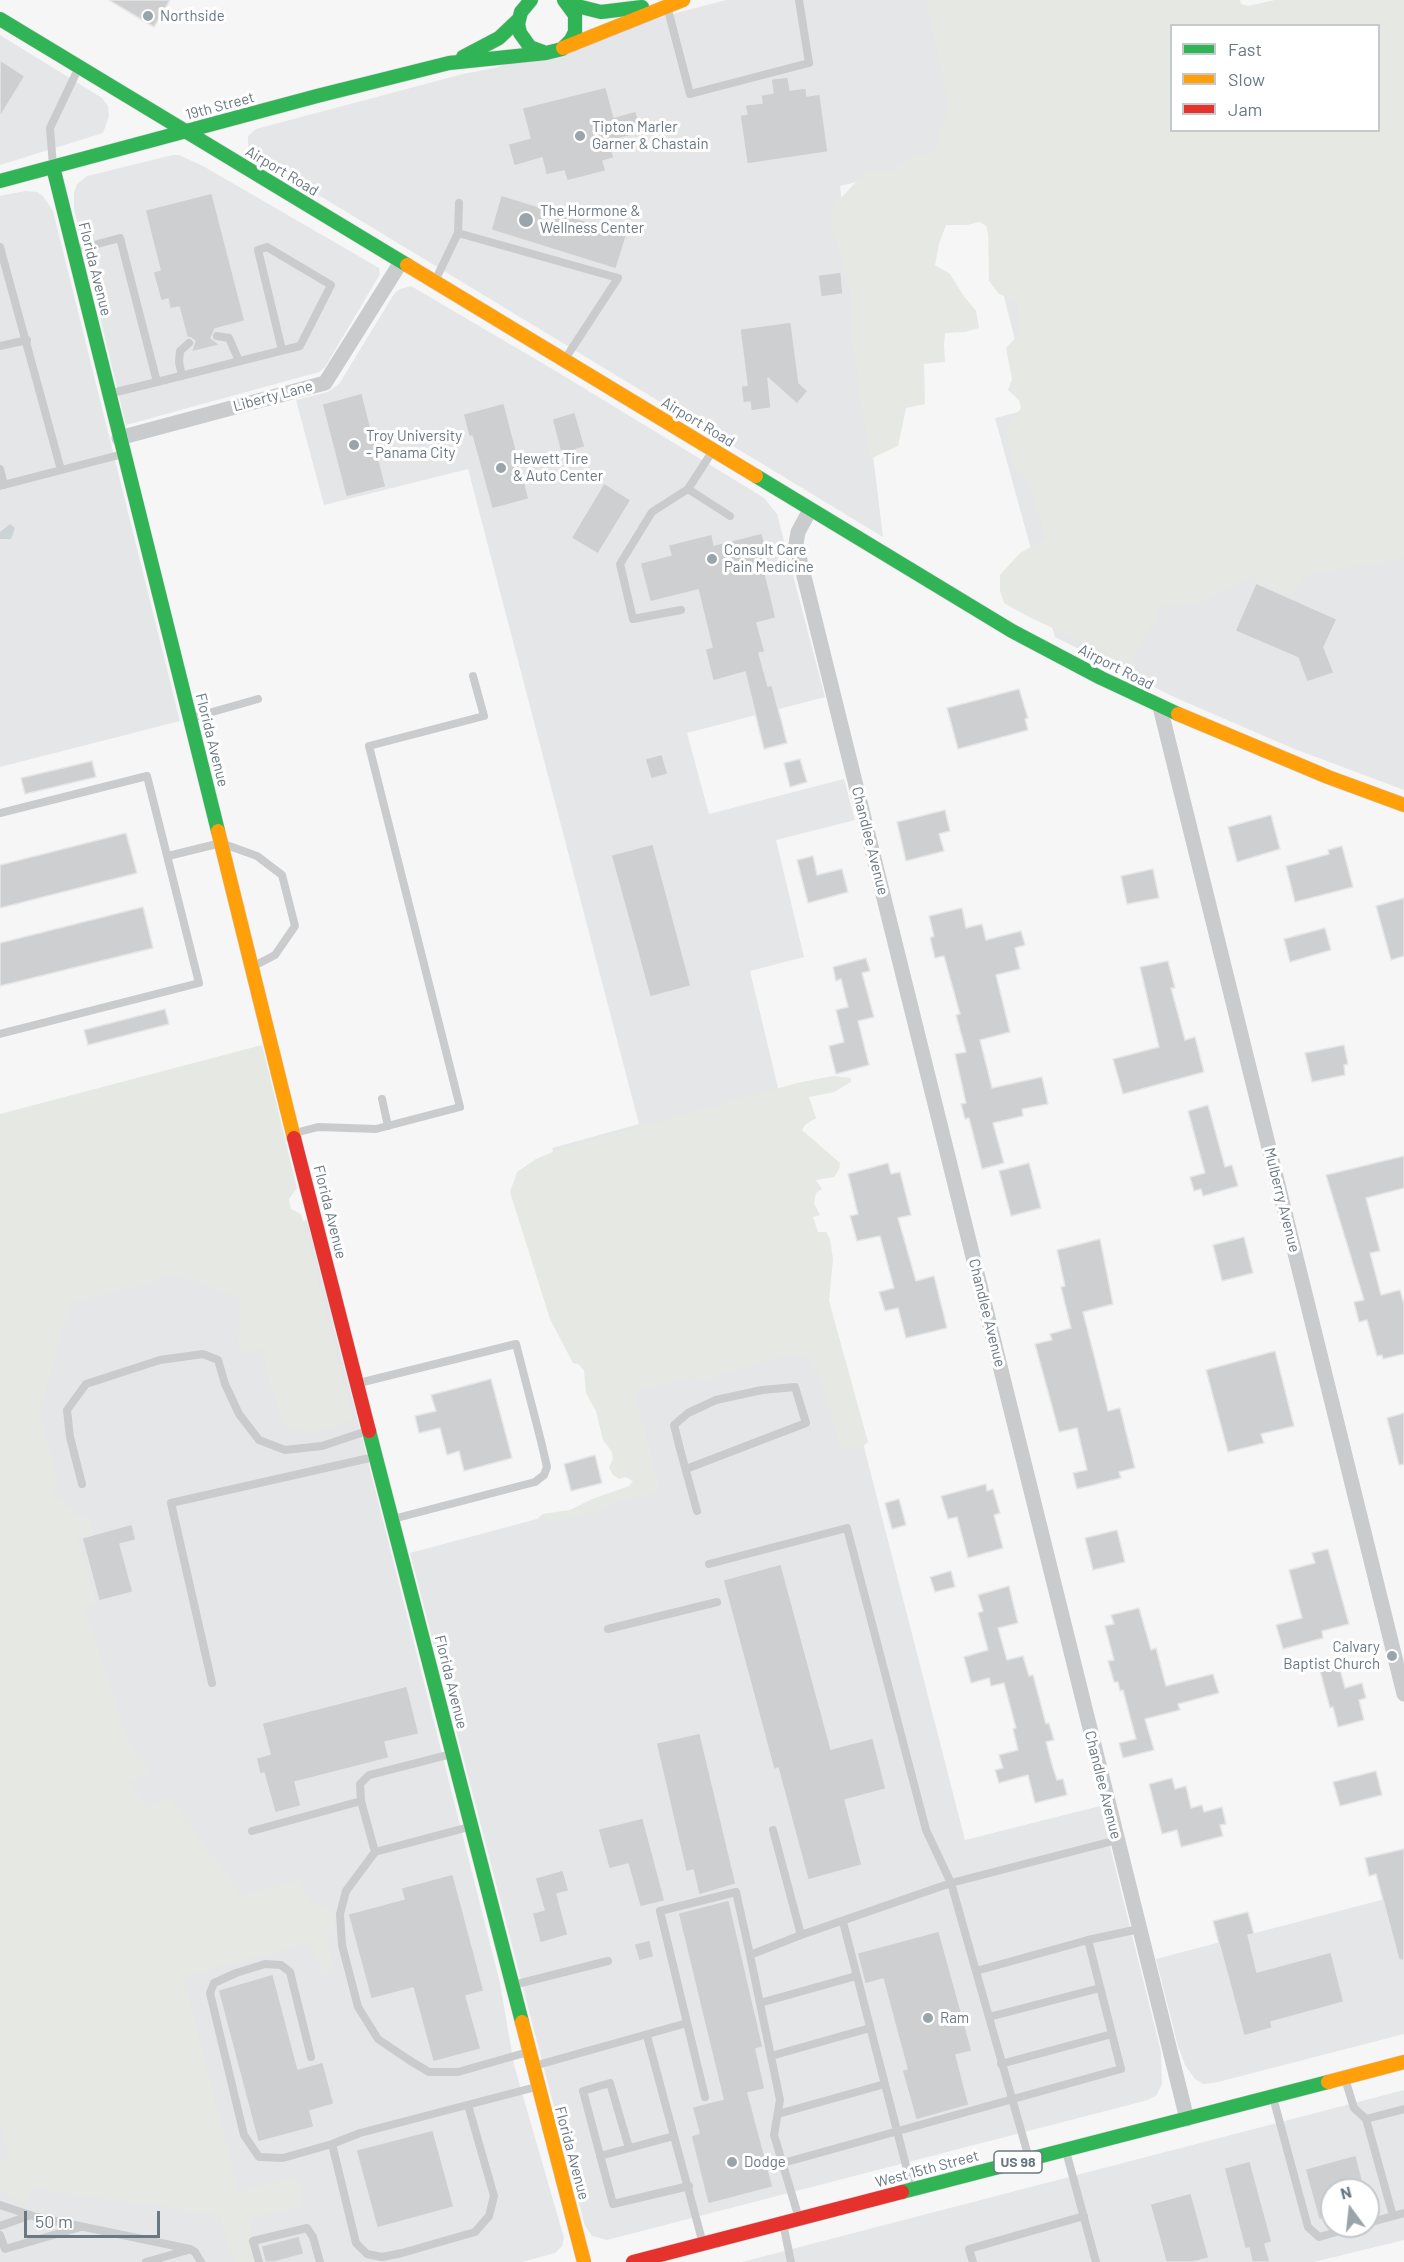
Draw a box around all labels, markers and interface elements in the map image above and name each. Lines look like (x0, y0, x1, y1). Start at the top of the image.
place label: Northside (160, 7, 225, 25)
marker: Northside (141, 9, 155, 23)
legend (1170, 24, 1380, 132)
text: Fast (1228, 38, 1262, 60)
text: Slow (1228, 68, 1265, 90)
street label: 19th Street (184, 88, 256, 124)
text: Jam (1228, 98, 1262, 120)
place label: Tipton Marler Garner & Chastain (592, 118, 709, 153)
marker: Tipton Marler Garner & Chastain (573, 129, 587, 143)
street label: Airport Road (242, 142, 322, 200)
place label: The Hormone & Wellness Center (540, 202, 644, 237)
marker: The Hormone & Wellness Center (517, 211, 535, 229)
street label: Florida Avenue (75, 220, 115, 318)
street label: Liberty Lane (231, 377, 315, 415)
street label: Airport Road (658, 393, 738, 451)
place label: Troy University - Panama City (366, 427, 462, 462)
marker: Troy University - Panama City (347, 438, 361, 452)
place label: Hewett Tire & Auto Center (513, 450, 603, 485)
marker: Hewett Tire & Auto Center (494, 461, 508, 475)
place label: Consult Care Pain Medicine (724, 541, 814, 576)
marker: Consult Care Pain Medicine (705, 552, 719, 566)
street label: Airport Road (1075, 640, 1157, 694)
street label: Florida Avenue (192, 691, 232, 789)
street label: Chandlee Avenue (848, 785, 892, 897)
street label: Mulberry Avenue (1260, 1146, 1304, 1254)
street label: Florida Avenue (310, 1163, 350, 1261)
street label: Chandlee Avenue (965, 1257, 1009, 1369)
street label: Florida Avenue (431, 1633, 471, 1731)
place label: Calvary Baptist Church (1283, 1638, 1380, 1673)
marker: Calvary Baptist Church (1385, 1649, 1399, 1663)
street label: Chandlee Avenue (1081, 1729, 1125, 1841)
place label: Ram (940, 2009, 969, 2027)
marker: Ram (921, 2011, 935, 2025)
street label: Florida Avenue (551, 2104, 593, 2202)
street label: West 15th Street (873, 2147, 981, 2191)
road number: US 98 (994, 2151, 1042, 2173)
place label: Dodge (744, 2153, 786, 2171)
marker: Dodge (725, 2155, 739, 2169)
north arrow (1320, 2178, 1380, 2238)
text: N (1338, 2182, 1353, 2203)
scale bar (27, 2199, 164, 2237)
text: 50 m (35, 2210, 73, 2232)

